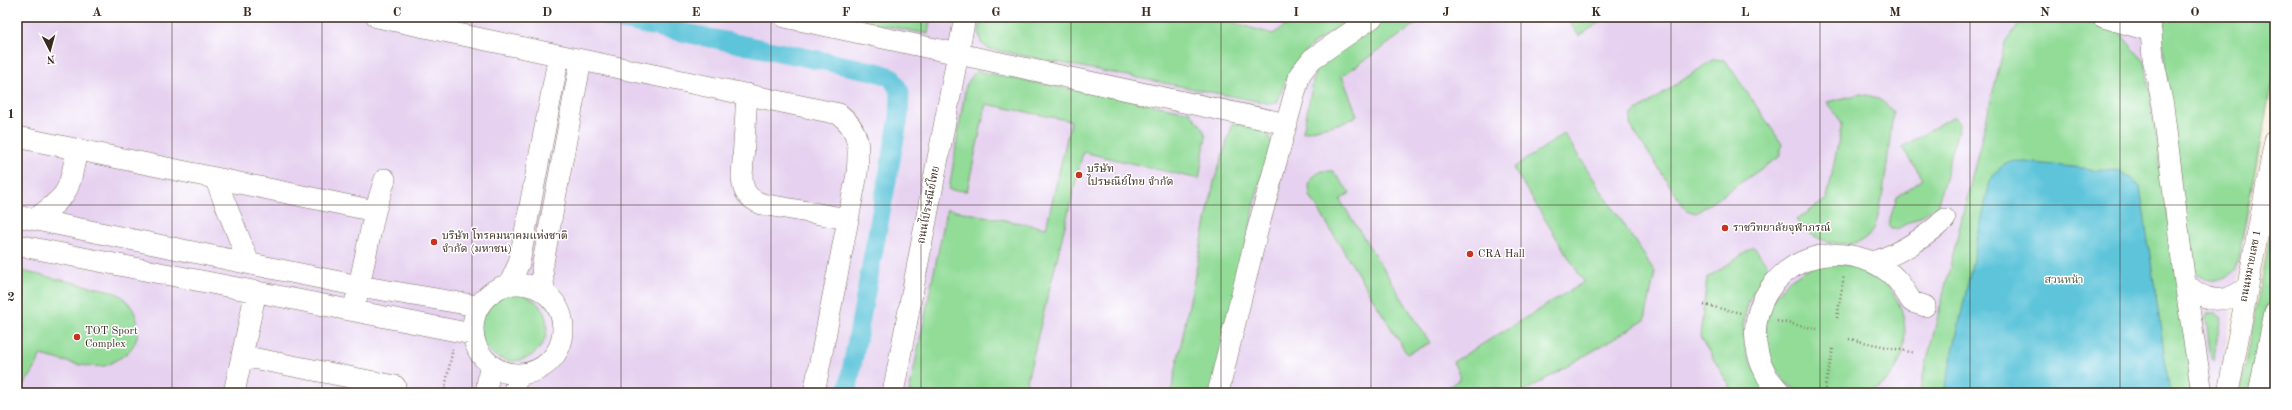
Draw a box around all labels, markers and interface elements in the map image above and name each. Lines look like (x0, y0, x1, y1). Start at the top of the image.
text: A (92, 6, 102, 19)
text: B (242, 6, 252, 19)
text: C (393, 6, 401, 19)
text: D (542, 6, 552, 19)
text: E (692, 6, 701, 19)
text: F (842, 6, 851, 19)
text: G (991, 6, 1001, 19)
text: H (1141, 6, 1152, 19)
text: I (1293, 6, 1299, 19)
text: J (1442, 6, 1450, 19)
text: K (1591, 6, 1601, 19)
text: L (1741, 6, 1750, 19)
text: M (1889, 6, 1901, 19)
text: N (2040, 6, 2050, 19)
text: O (2190, 6, 2200, 19)
north arrow (30, 30, 70, 70)
text: N (46, 53, 56, 64)
text: 1 (7, 108, 15, 121)
place label: บริษัท ไปรษณีย์ไทย จำกัด (1086, 163, 1174, 188)
street label: ถนนไปรษณีย์ไทย (913, 164, 942, 245)
marker: บริษัท ไปรษณีย์ไทย จำกัด (1074, 170, 1084, 180)
place label: ราชวิทยาลัยจุฬาภรณ์ (1733, 221, 1831, 235)
marker: ราชวิทยาลัยจุฬาภรณ์ (1720, 223, 1730, 233)
place label: บริษัท โทรคมนาคมแห่งชาติ จำกัด (มหาชน) (442, 228, 568, 255)
street label: ถนนหมายเลข 1 (2239, 229, 2263, 303)
marker: บริษัท โทรคมนาคมแห่งชาติ จำกัด (มหาชน) (429, 237, 439, 247)
marker: CRA Hall (1465, 249, 1475, 259)
place label: CRA Hall (1478, 249, 1525, 260)
park label: สวนหน้า (2045, 274, 2083, 286)
text: 2 (7, 291, 15, 304)
place label: TOT Sport Complex (85, 326, 138, 350)
marker: TOT Sport Complex (72, 332, 82, 342)

